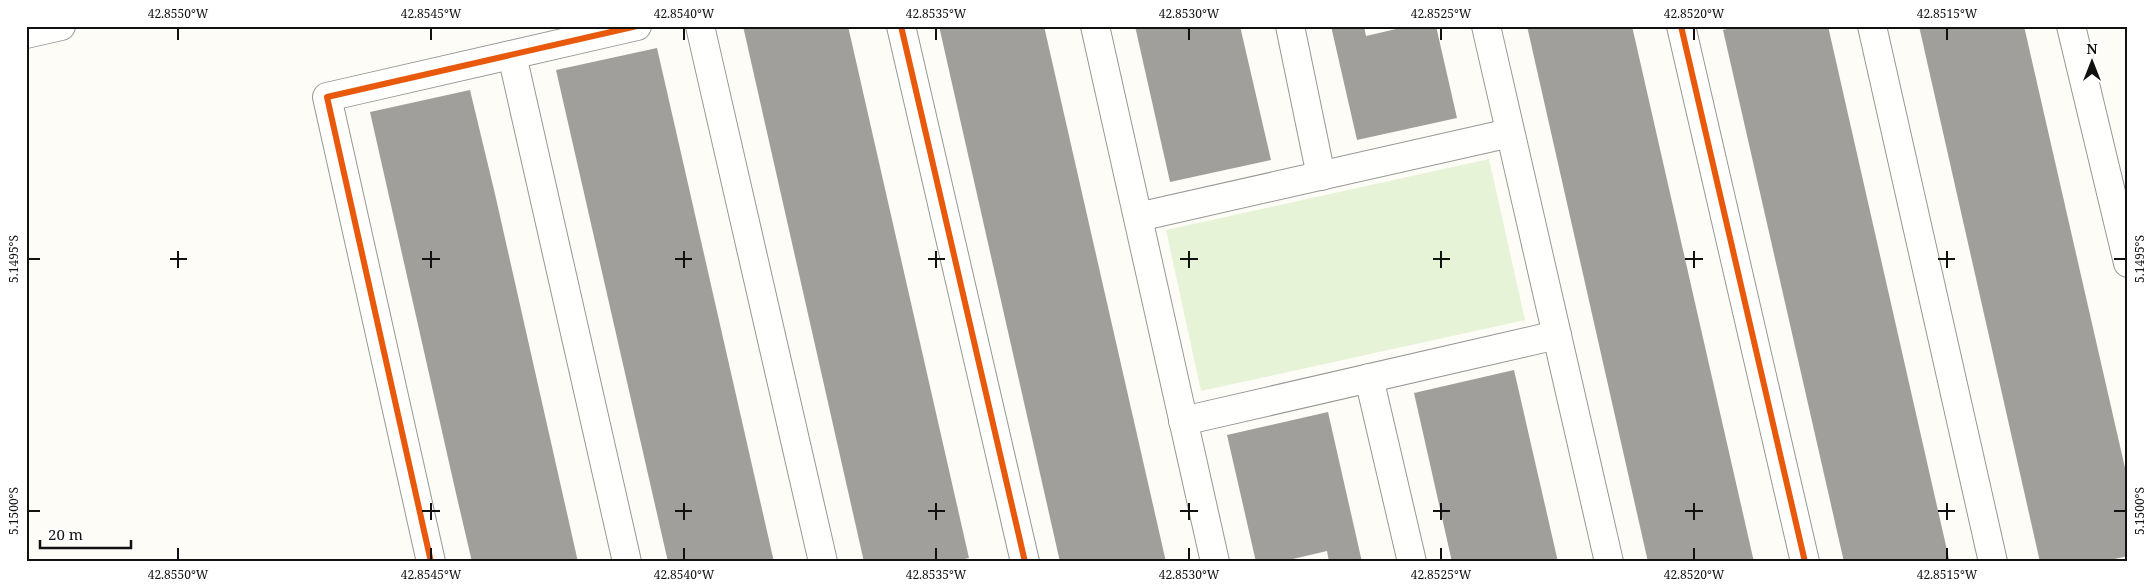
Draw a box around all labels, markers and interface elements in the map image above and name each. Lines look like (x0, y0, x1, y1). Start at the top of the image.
text: 42.8550°W (148, 5, 209, 22)
text: 42.8545°W (401, 5, 462, 22)
text: 42.8540°W (654, 5, 715, 22)
text: 42.8535°W (906, 5, 967, 22)
text: 42.8530°W (1159, 5, 1220, 22)
text: 42.8525°W (1411, 5, 1472, 22)
text: 42.8520°W (1664, 5, 1725, 22)
text: 42.8515°W (1917, 5, 1978, 22)
north arrow (2066, 38, 2116, 88)
text: N (2086, 39, 2098, 58)
text: 5.1495°S (5, 235, 22, 283)
text: 5.1495°S (2131, 235, 2148, 283)
text: 5.1500°S (5, 487, 22, 535)
text: 5.1500°S (2131, 487, 2148, 535)
scale bar (40, 518, 131, 550)
text: 20 m (48, 524, 83, 544)
text: 42.8550°W (148, 566, 209, 583)
text: 42.8545°W (401, 566, 462, 583)
text: 42.8540°W (654, 566, 715, 583)
text: 42.8535°W (906, 566, 967, 583)
text: 42.8530°W (1159, 566, 1220, 583)
text: 42.8525°W (1411, 566, 1472, 583)
text: 42.8520°W (1664, 566, 1725, 583)
text: 42.8515°W (1917, 566, 1978, 583)

